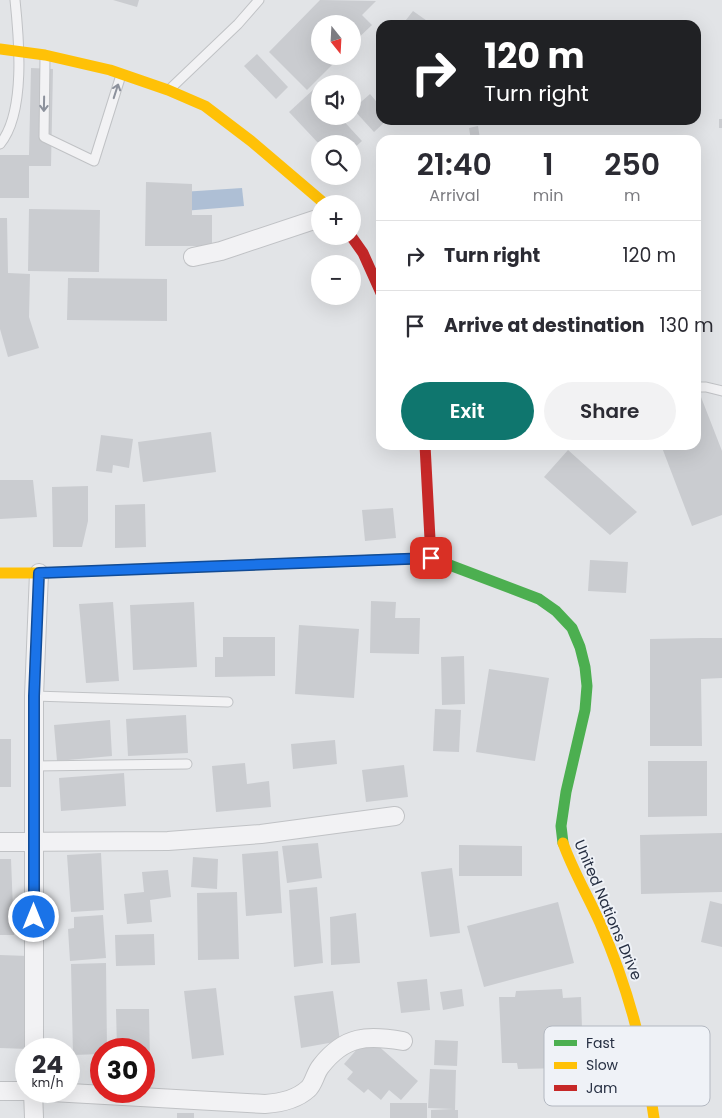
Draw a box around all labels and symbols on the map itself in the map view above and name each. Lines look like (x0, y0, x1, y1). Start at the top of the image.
north arrow (311, 15, 361, 65)
one-way arrow (112, 83, 122, 99)
one-way arrow (40, 96, 49, 112)
pin (410, 537, 452, 579)
street label: United Nations Drive (569, 836, 648, 983)
position arrow (7, 890, 59, 942)
legend (544, 1026, 710, 1106)
text: Fast (586, 1033, 615, 1053)
speed limit sign: 30 (90, 1038, 155, 1103)
text: Slow (586, 1055, 619, 1075)
text: Jam (586, 1078, 617, 1098)

